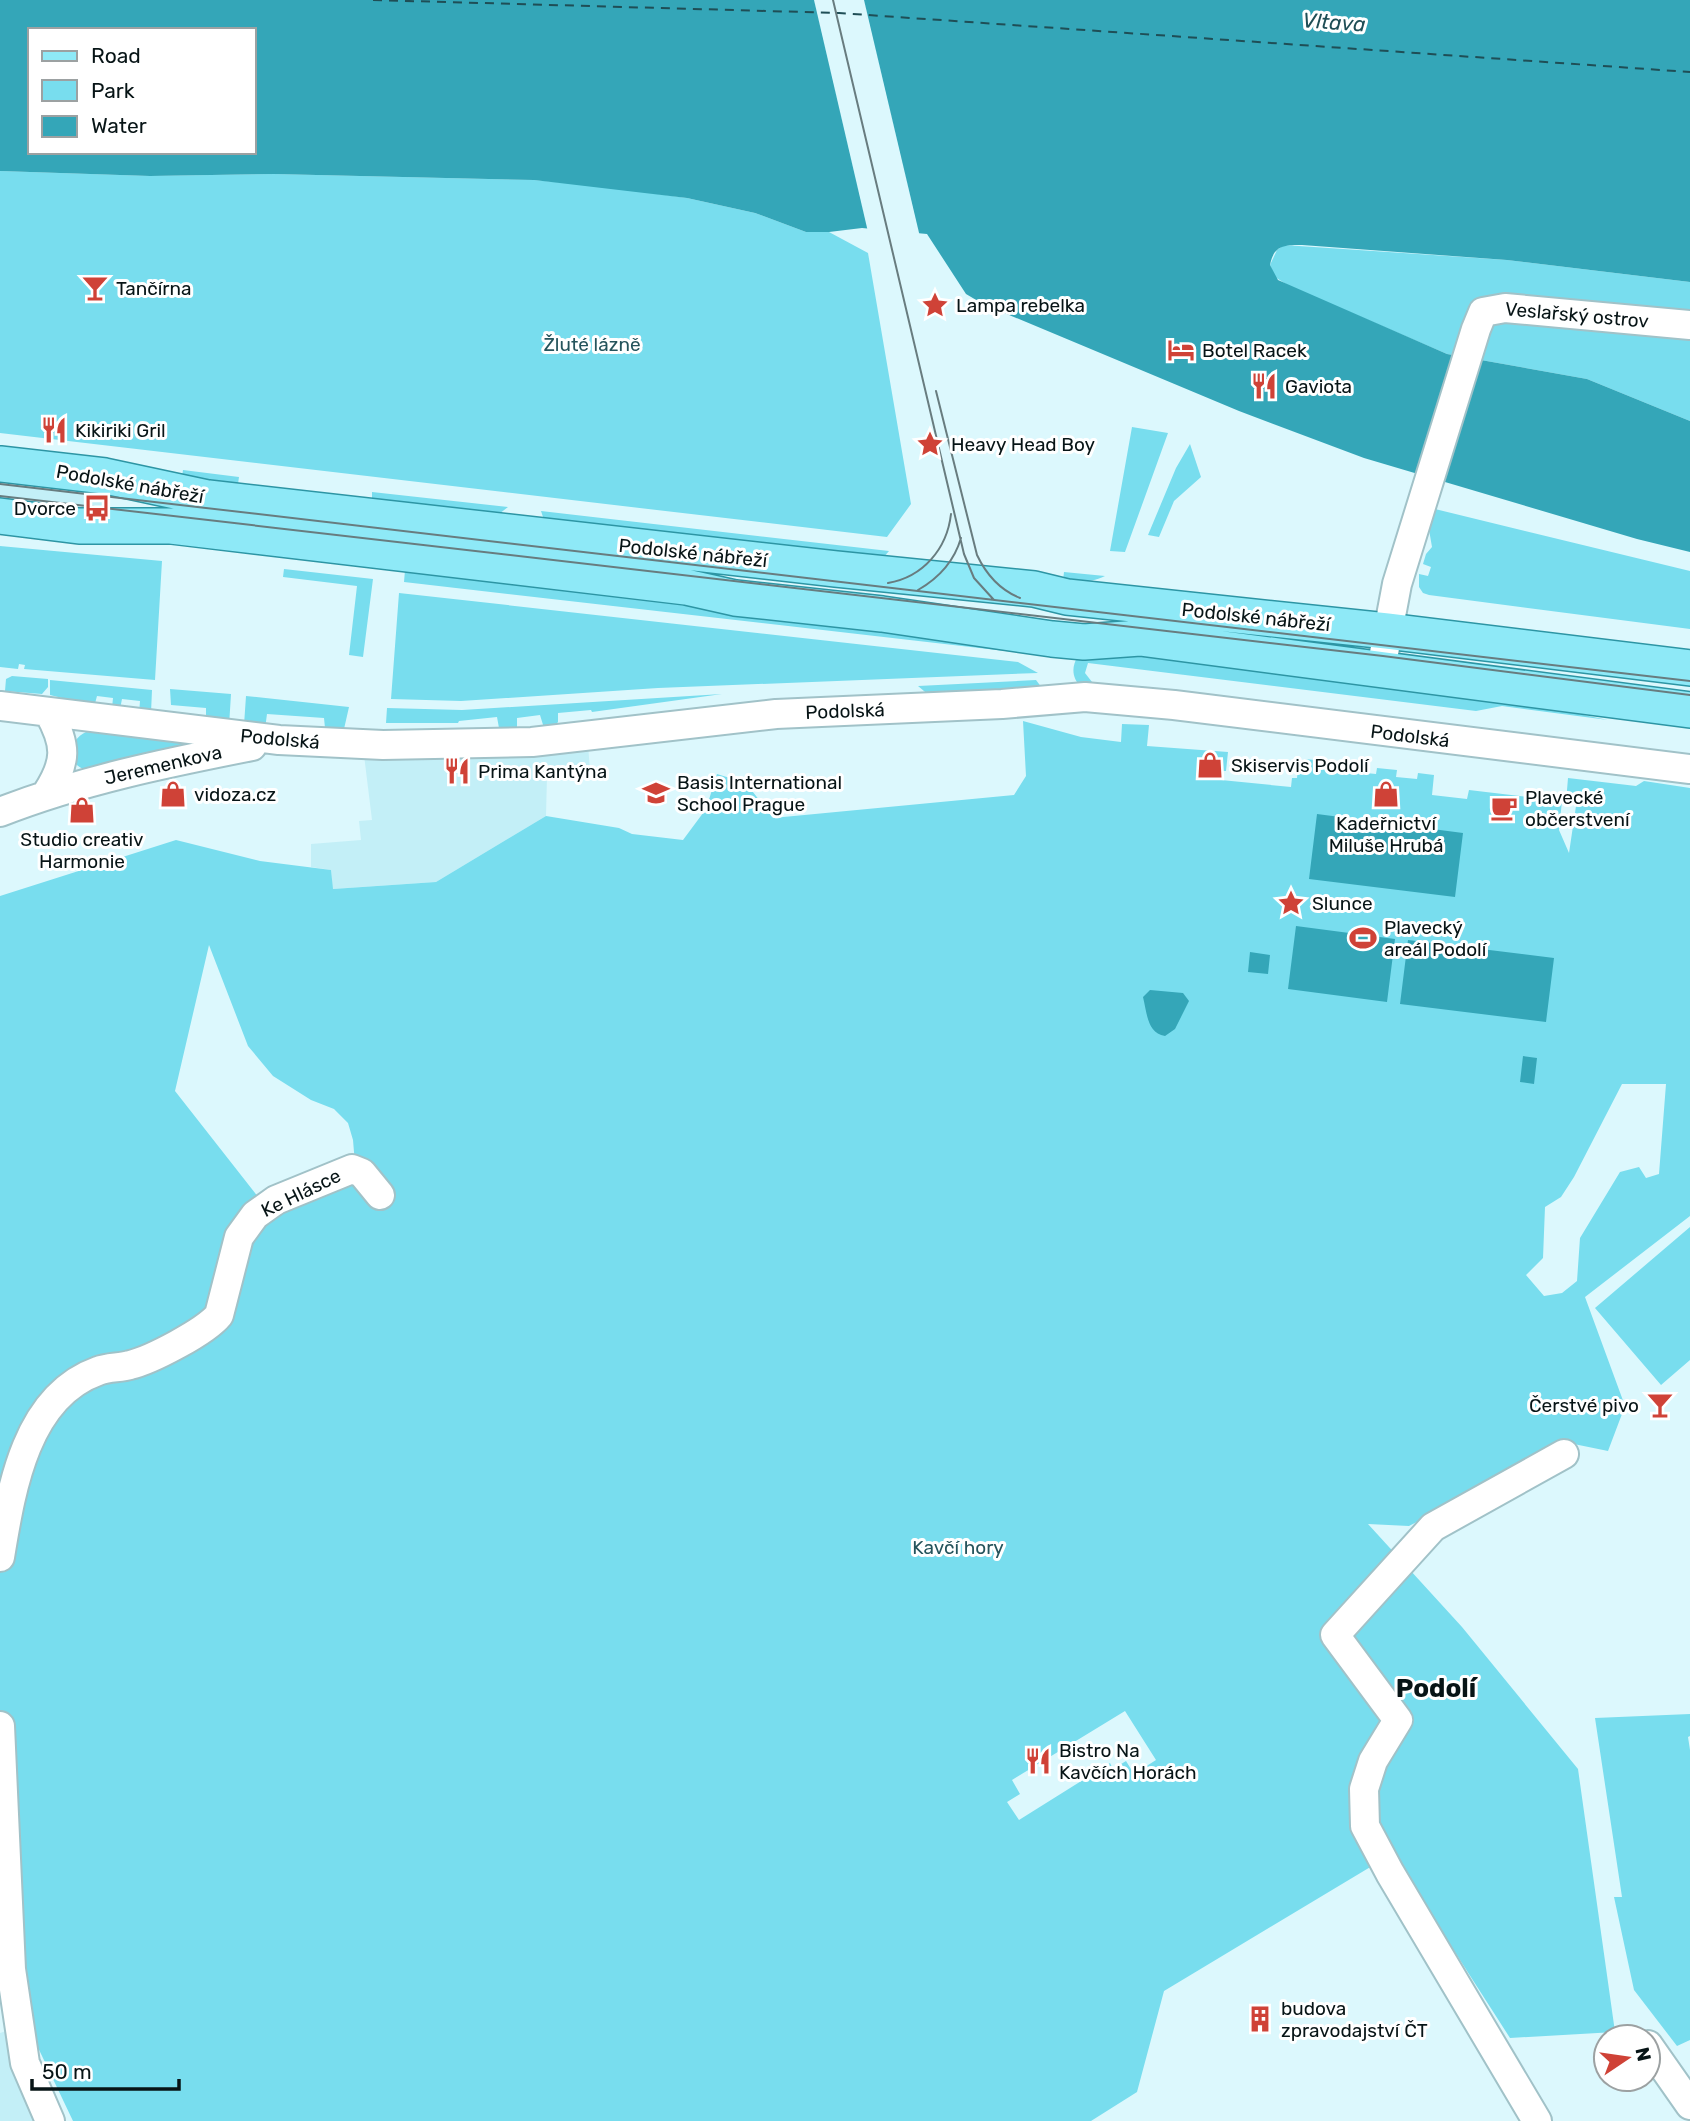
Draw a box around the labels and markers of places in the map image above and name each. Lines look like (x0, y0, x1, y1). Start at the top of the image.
bar icon: Tančírna (80, 273, 110, 303)
place label: Tančírna (116, 277, 192, 300)
place icon: Lampa rebelka (920, 290, 950, 320)
place label: Lampa rebelka (956, 294, 1085, 317)
hotel icon: Botel Racek (1166, 335, 1196, 365)
place label: Botel Racek (1202, 339, 1307, 362)
restaurant icon: Gaviota (1249, 371, 1279, 401)
place label: Gaviota (1285, 375, 1352, 398)
restaurant icon: Kikiriki Gril (39, 415, 69, 445)
place label: Kikiriki Gril (75, 419, 166, 442)
place icon: Heavy Head Boy (915, 429, 945, 459)
place label: Heavy Head Boy (951, 433, 1095, 456)
bus stop icon: Dvorce (82, 493, 112, 523)
place label: Dvorce (14, 497, 76, 520)
shop icon: Skiservis Podolí (1195, 750, 1225, 780)
place label: Skiservis Podolí (1231, 754, 1370, 777)
restaurant icon: Prima Kantýna (442, 756, 472, 786)
place label: Prima Kantýna (478, 760, 607, 783)
place label: Basis International School Prague (677, 771, 842, 816)
school or university icon: Basis International School Prague (641, 778, 671, 808)
shop icon: vidoza.cz (158, 779, 188, 809)
shop icon: Kadeřnictví Miluše Hrubá (1371, 779, 1401, 809)
place label: vidoza.cz (194, 783, 276, 806)
place label: Plavecké občerstvení (1525, 786, 1631, 831)
cafe icon: Plavecké občerstvení (1489, 793, 1519, 823)
shop icon: Studio creativ Harmonie (67, 795, 97, 825)
place label: Kadeřnictví Miluše Hrubá (1329, 812, 1443, 857)
place label: Studio creativ Harmonie (20, 828, 144, 873)
place icon: Slunce (1276, 888, 1306, 918)
place label: Slunce (1312, 892, 1373, 915)
place label: Plavecký areál Podolí (1384, 916, 1488, 961)
sports icon: Plavecký areál Podolí (1348, 923, 1378, 953)
bar icon: Čerstvé pivo (1645, 1390, 1675, 1420)
place label: Čerstvé pivo (1529, 1394, 1639, 1417)
place label: Bistro Na Kavčích Horách (1059, 1739, 1197, 1784)
restaurant icon: Bistro Na Kavčích Horách (1023, 1746, 1053, 1776)
place label: budova zpravodajství ČT (1281, 1997, 1428, 2042)
building icon: budova zpravodajství ČT (1245, 2004, 1275, 2034)

